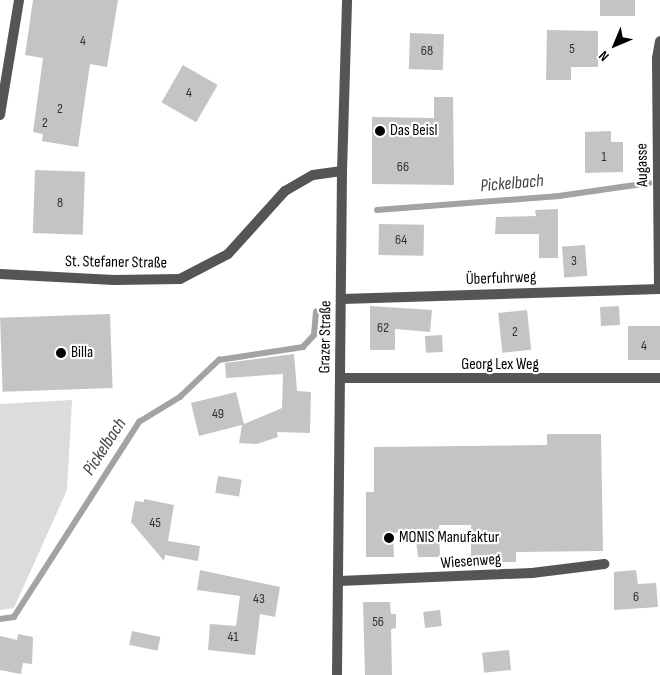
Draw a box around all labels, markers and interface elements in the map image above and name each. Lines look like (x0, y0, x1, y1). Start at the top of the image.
north arrow (590, 20, 640, 70)
house number: 4 (80, 33, 86, 49)
house number: 5 (569, 41, 575, 57)
house number: 68 (421, 43, 433, 59)
text: N (595, 47, 613, 65)
house number: 4 (186, 85, 192, 101)
house number: 2 (57, 101, 63, 117)
house number: 2 (42, 115, 48, 131)
place label: Das Beisl (390, 121, 437, 141)
marker: Das Beisl (374, 125, 386, 137)
street label: Augasse (633, 143, 653, 187)
house number: 1 (602, 149, 606, 165)
house number: 66 (397, 159, 409, 175)
water label: Pickelbach (479, 170, 545, 198)
house number: 8 (57, 195, 63, 211)
house number: 64 (395, 232, 407, 248)
street label: St. Stefaner Straße (65, 253, 167, 273)
house number: 3 (571, 253, 577, 269)
street label: Überfuhrweg (465, 268, 537, 290)
street label: Grazer Straße (316, 300, 336, 374)
house number: 62 (377, 320, 389, 336)
house number: 2 (512, 324, 518, 340)
house number: 4 (641, 338, 647, 354)
place label: Billa (71, 343, 93, 363)
marker: Billa (55, 347, 67, 359)
street label: Georg Lex Weg (461, 355, 539, 375)
house number: 49 (212, 406, 224, 422)
water label: Pickelbach (79, 414, 131, 480)
house number: 45 (149, 515, 161, 531)
place label: MONIS Manufaktur (399, 528, 499, 548)
marker: MONIS Manufaktur (383, 532, 395, 544)
street label: Wiesenweg (440, 550, 502, 574)
house number: 6 (633, 589, 639, 605)
house number: 43 (253, 591, 265, 607)
house number: 56 (372, 614, 384, 630)
house number: 41 (228, 629, 238, 645)

